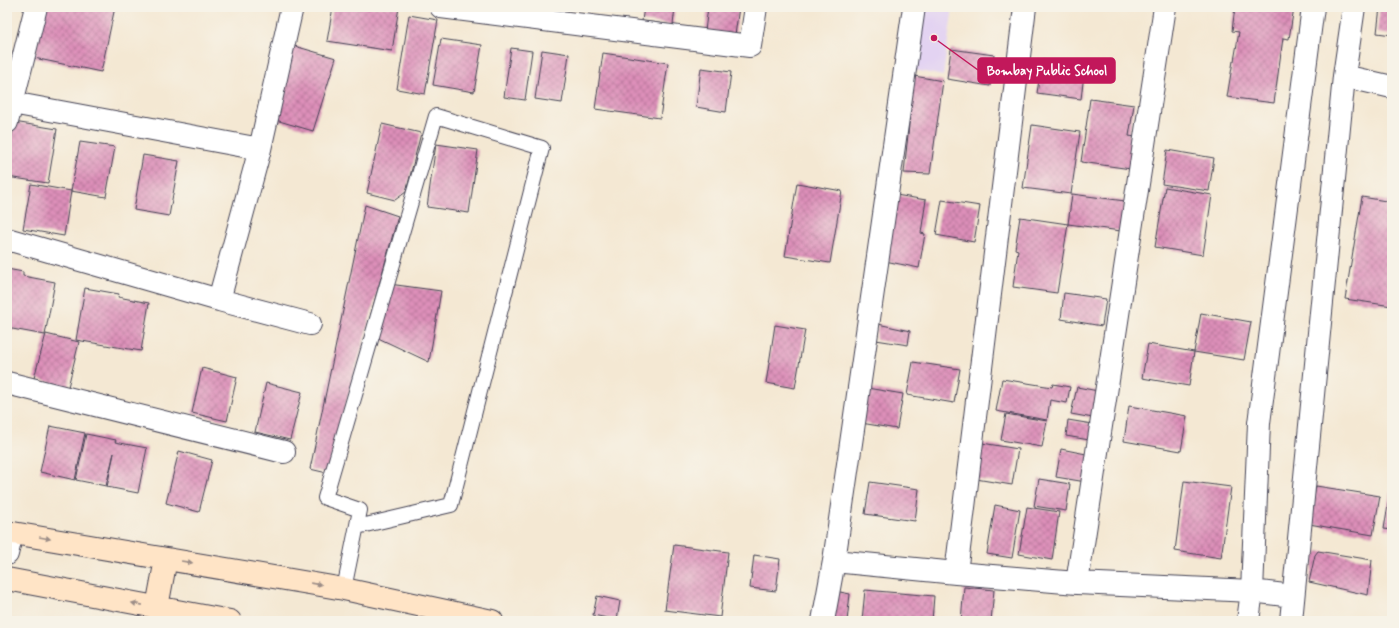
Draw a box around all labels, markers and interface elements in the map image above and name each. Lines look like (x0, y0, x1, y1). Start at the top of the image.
callout: Bombay Public School (978, 58, 1115, 83)
text: Bombay Public School (987, 63, 1107, 80)
one-way arrow (39, 536, 52, 542)
one-way arrow (181, 560, 193, 566)
one-way arrow (310, 581, 322, 587)
one-way arrow (130, 600, 143, 606)

